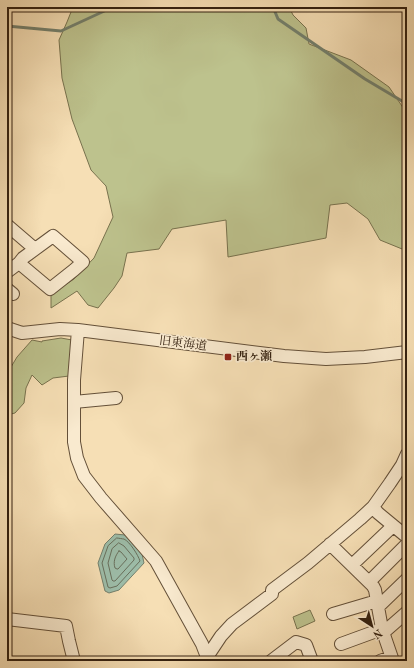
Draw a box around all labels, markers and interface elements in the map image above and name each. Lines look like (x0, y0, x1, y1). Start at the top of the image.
street label: 旧東海道 (158, 333, 208, 353)
place label: 西ヶ瀬 (236, 349, 272, 363)
marker: 西ヶ瀬 (223, 352, 233, 362)
north arrow (352, 606, 392, 646)
text: N (370, 626, 384, 640)

